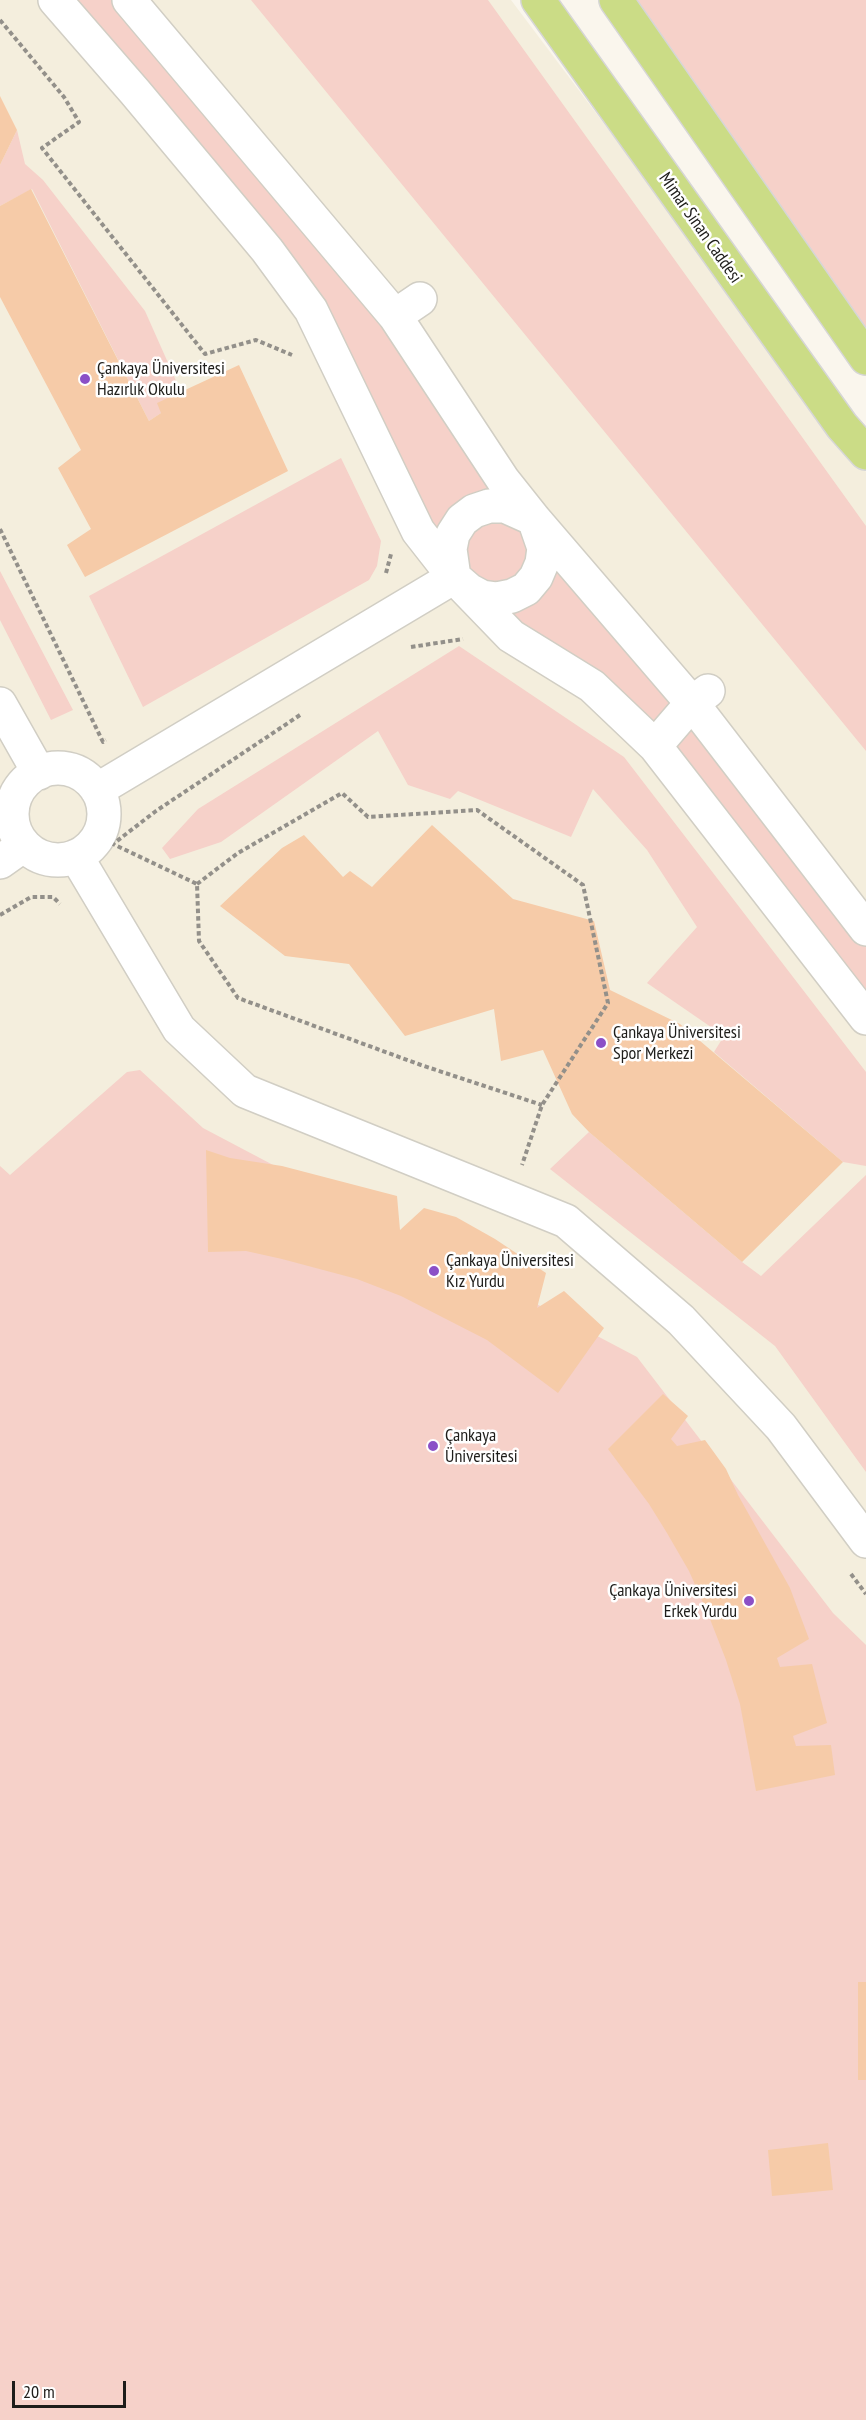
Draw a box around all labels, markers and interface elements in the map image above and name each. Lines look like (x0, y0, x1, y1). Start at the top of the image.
street label: Mimar Sinan Caddesi (654, 169, 746, 287)
place label: Çankaya Üniversitesi Hazırlık Okulu (97, 358, 225, 400)
marker: Çankaya Üniversitesi Hazırlık Okulu (78, 372, 92, 386)
place label: Çankaya Üniversitesi Spor Merkezi (613, 1022, 741, 1064)
marker: Çankaya Üniversitesi Spor Merkezi (594, 1036, 608, 1050)
place label: Çankaya Üniversitesi Kız Yurdu (446, 1250, 574, 1292)
marker: Çankaya Üniversitesi Kız Yurdu (427, 1264, 441, 1278)
place label: Çankaya Üniversitesi (445, 1425, 518, 1468)
marker: Çankaya Üniversitesi (426, 1439, 440, 1453)
place label: Çankaya Üniversitesi Erkek Yurdu (609, 1580, 737, 1622)
marker: Çankaya Üniversitesi Erkek Yurdu (742, 1594, 756, 1608)
scale bar (15, 2369, 129, 2407)
text: 20 m (23, 2380, 55, 2403)

